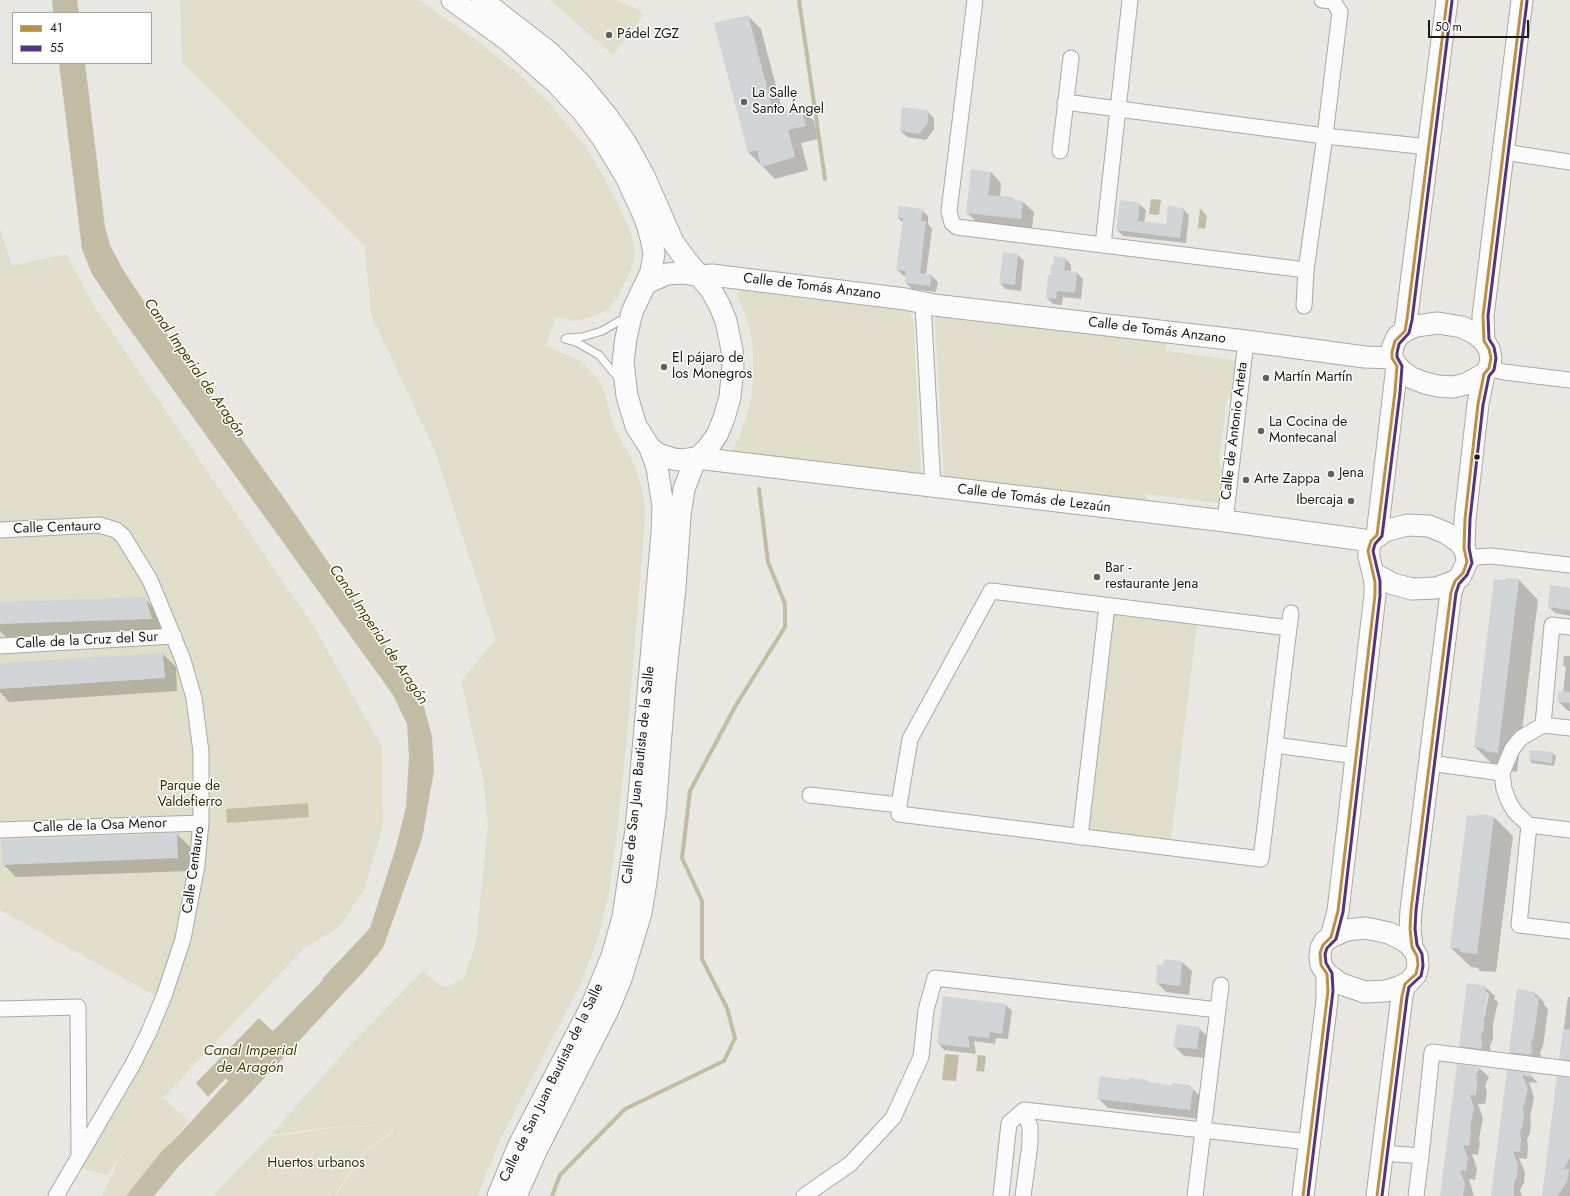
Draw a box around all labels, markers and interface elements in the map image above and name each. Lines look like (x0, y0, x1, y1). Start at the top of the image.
legend (12, 12, 152, 64)
scale bar (1430, 12, 1531, 38)
text: 50 m (1435, 18, 1462, 36)
text: 41 (50, 19, 62, 37)
place label: Pádel ZGZ (617, 27, 679, 43)
marker: Pádel ZGZ (604, 30, 614, 40)
text: 55 (50, 39, 64, 57)
place label: La Salle Santo Ángel (752, 86, 824, 118)
marker: La Salle Santo Ángel (739, 97, 749, 107)
street label: Calle de Tomás Anzano (742, 270, 882, 304)
water label: Canal Imperial de Aragón (139, 295, 249, 441)
street label: Calle de Tomás Anzano (1087, 314, 1227, 348)
place label: El pájaro de los Monegros (672, 351, 752, 384)
street label: Calle de Antonio Arteta (1218, 361, 1252, 501)
marker: El pájaro de los Monegros (659, 362, 669, 372)
place label: Martín Martín (1274, 370, 1353, 386)
marker: Martín Martín (1261, 373, 1271, 383)
place label: La Cocina de Montecanal (1269, 415, 1347, 448)
marker: La Cocina de Montecanal (1256, 426, 1266, 436)
unlabelled marker (1472, 452, 1482, 462)
place label: Jena (1339, 466, 1364, 482)
marker: Jena (1326, 469, 1336, 479)
place label: Arte Zappa (1254, 472, 1320, 488)
marker: Arte Zappa (1241, 475, 1251, 485)
street label: Calle de Tomás de Lezaún (956, 481, 1112, 517)
place label: Ibercaja (1296, 493, 1343, 509)
marker: Ibercaja (1346, 496, 1356, 506)
street label: Calle Centauro (13, 518, 101, 538)
place label: Bar - restaurante Jena (1105, 561, 1198, 594)
water label: Canal Imperial de Aragón (324, 562, 432, 708)
marker: Bar - restaurante Jena (1092, 572, 1102, 582)
street label: Calle de la Cruz del Sur (15, 629, 159, 653)
street label: Calle de San Juan Bautista de la Salle (619, 665, 659, 885)
park label: Parque de Valdefierro (158, 779, 222, 812)
street label: Calle de la Osa Menor (33, 815, 167, 837)
street label: Calle Centauro (180, 825, 208, 915)
street label: Calle de San Juan Bautista de la Salle (496, 981, 608, 1185)
water label: Canal Imperial de Aragón (203, 1042, 297, 1077)
park label: Huertos urbanos (267, 1156, 365, 1172)

